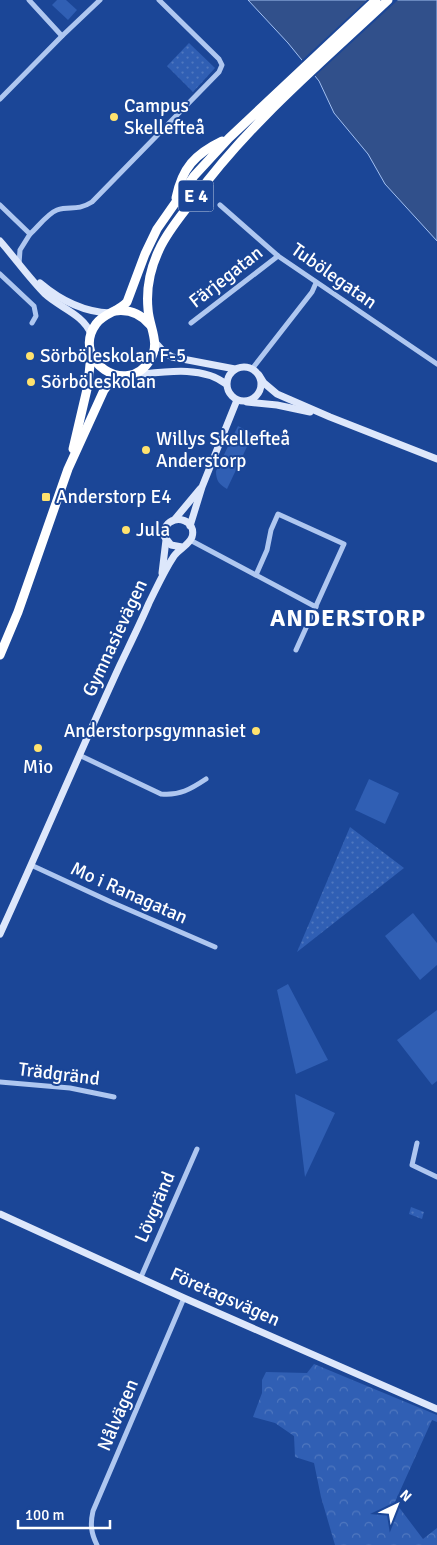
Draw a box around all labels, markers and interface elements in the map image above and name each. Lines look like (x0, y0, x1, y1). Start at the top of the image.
place label: Campus Skellefteå (124, 94, 205, 140)
marker: Campus Skellefteå (108, 111, 120, 123)
road number: E 4 (178, 180, 214, 212)
street label: Tubölegatan (287, 238, 381, 314)
street label: Färjegatan (184, 241, 268, 313)
place label: Sörböleskolan F-5 (40, 344, 186, 368)
marker: Sörböleskolan F-5 (24, 350, 36, 362)
place label: Sörböleskolan (41, 370, 156, 394)
marker: Sörböleskolan (25, 376, 37, 388)
place label: Willys Skellefteå Anderstorp (156, 427, 290, 473)
marker: Willys Skellefteå Anderstorp (140, 444, 152, 456)
place label: Anderstorp E4 (56, 485, 171, 509)
marker: Anderstorp E4 (40, 491, 52, 503)
place label: Jula (136, 518, 170, 542)
marker: Jula (120, 524, 132, 536)
street label: Gymnasievägen (77, 575, 153, 701)
district label: ANDERSTORP (270, 603, 426, 633)
place label: Anderstorpsgymnasiet (64, 719, 246, 743)
marker: Anderstorpsgymnasiet (250, 725, 262, 737)
marker: Mio (32, 742, 44, 754)
place label: Mio (23, 755, 53, 779)
street label: Mo i Ranagatan (67, 856, 191, 930)
street label: Trädgränd (17, 1057, 101, 1091)
street label: Lövgränd (129, 1168, 181, 1246)
street label: Företagsvägen (166, 1262, 284, 1332)
street label: Nålvägen (92, 1375, 144, 1455)
north arrow (372, 1480, 422, 1530)
text: N (396, 1486, 415, 1505)
scale bar (18, 1498, 110, 1530)
text: 100 m (25, 1506, 65, 1524)

